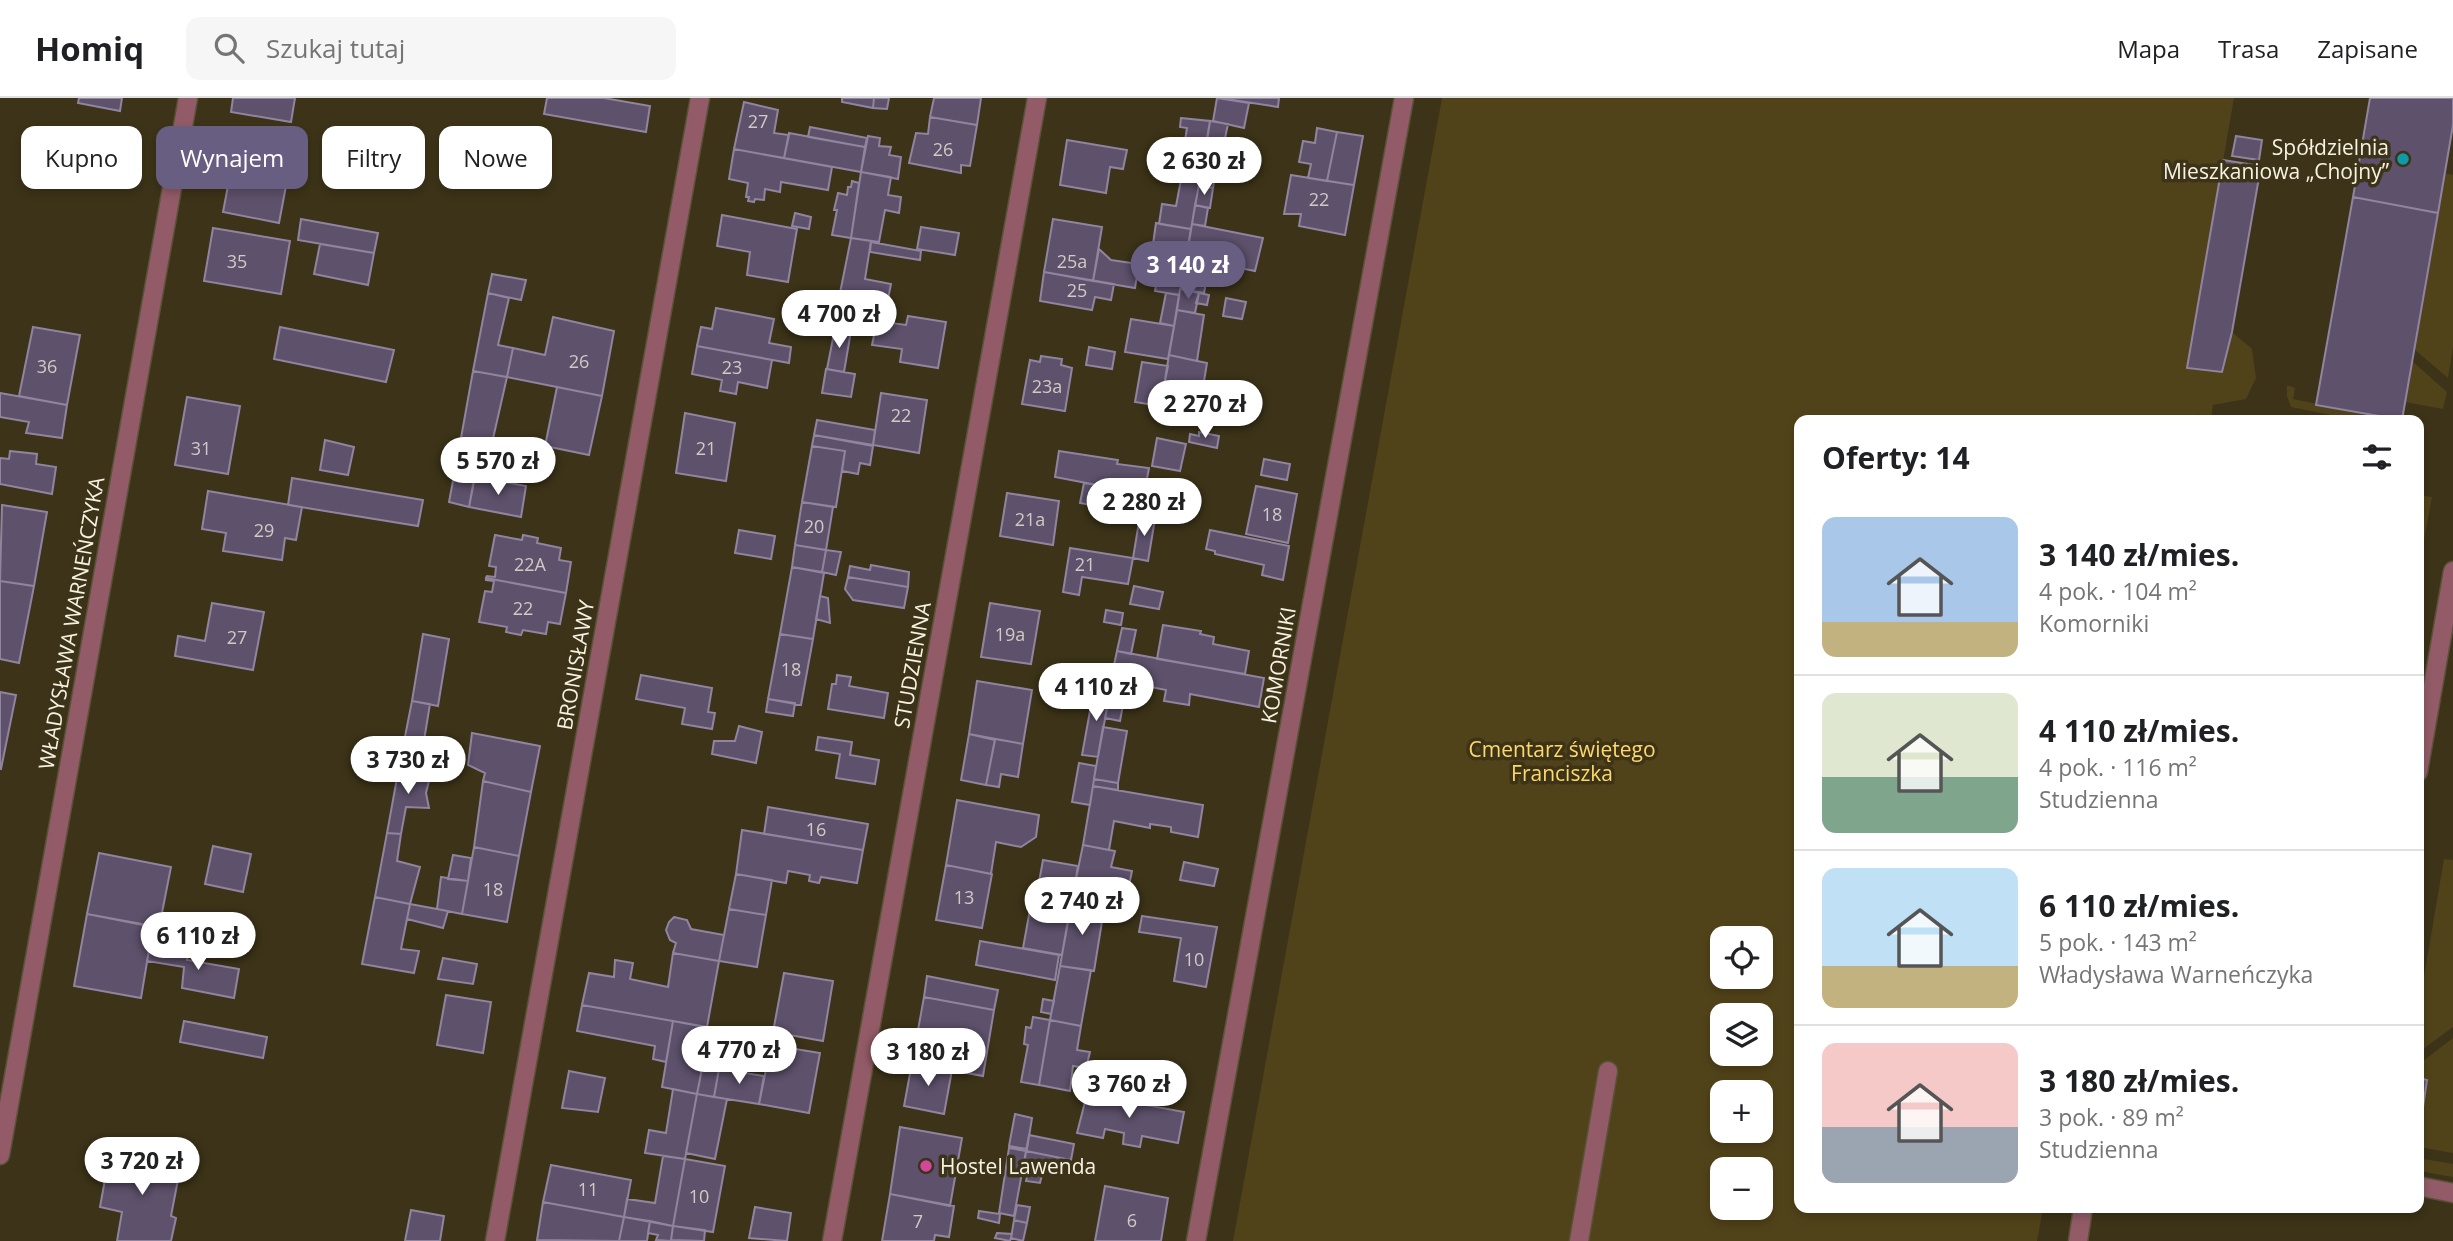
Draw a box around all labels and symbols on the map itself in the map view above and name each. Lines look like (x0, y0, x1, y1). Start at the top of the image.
house number: 27 (748, 109, 768, 133)
place label: Spółdzielnia Mieszkaniowa „Chojny” (2163, 133, 2390, 185)
house number: 26 (933, 137, 953, 161)
pin: 2 630 zł (1132, 138, 1276, 197)
marker: Spółdzielnia Mieszkaniowa „Chojny” (2395, 151, 2411, 167)
house number: 22 (1309, 187, 1329, 211)
pin: 3 140 zł (1116, 242, 1260, 301)
house number: 35 (227, 249, 247, 273)
house number: 25a (1057, 249, 1087, 273)
house number: 25 (1067, 278, 1087, 302)
pin: 4 700 zł (767, 290, 911, 350)
house number: 26 (569, 349, 589, 373)
house number: 36 (37, 354, 57, 378)
house number: 23 (722, 355, 742, 379)
house number: 23a (1032, 374, 1062, 398)
pin: 2 270 zł (1133, 380, 1277, 440)
house number: 22 (891, 403, 911, 427)
house number: 31 (191, 436, 211, 460)
house number: 21 (696, 436, 716, 460)
pin: 5 570 zł (426, 438, 570, 497)
street label: WŁADYSŁAWA WARNEŃCZYKA (31, 474, 111, 771)
pin: 2 280 zł (1072, 478, 1216, 538)
house number: 18 (1262, 502, 1282, 526)
house number: 21a (1015, 507, 1045, 531)
house number: 20 (804, 514, 824, 538)
house number: 29 (254, 518, 274, 542)
house number: 22A (514, 552, 547, 576)
house number: 21 (1075, 552, 1095, 576)
house number: 22 (513, 596, 533, 620)
street label: BRONISŁAWY (550, 598, 600, 732)
street label: STUDZIENNA (887, 599, 937, 731)
street label: KOMORNIKI (1254, 605, 1302, 725)
house number: 19a (995, 622, 1025, 646)
house number: 27 (227, 625, 247, 649)
house number: 18 (781, 657, 801, 681)
pin: 4 110 zł (1024, 664, 1168, 723)
park label: Cmentarz świętego Franciszka (1468, 735, 1656, 787)
pin: 3 730 zł (336, 736, 480, 796)
house number: 16 (806, 817, 826, 841)
house number: 18 (483, 877, 503, 901)
pin: 2 740 zł (1010, 878, 1154, 937)
house number: 13 (954, 885, 974, 909)
pin: 6 110 zł (126, 912, 270, 972)
house number: 10 (1184, 947, 1204, 971)
pin: 4 770 zł (667, 1026, 811, 1086)
pin: 3 180 zł (856, 1028, 1000, 1088)
pin: 3 760 zł (1057, 1060, 1201, 1120)
pin: 3 720 zł (70, 1138, 214, 1197)
place label: Hostel Lawenda (940, 1152, 1096, 1180)
marker: Hostel Lawenda (918, 1158, 934, 1174)
house number: 11 (578, 1177, 598, 1201)
house number: 10 (689, 1184, 709, 1208)
house number: 6 (1127, 1208, 1137, 1232)
house number: 7 (913, 1209, 923, 1233)

